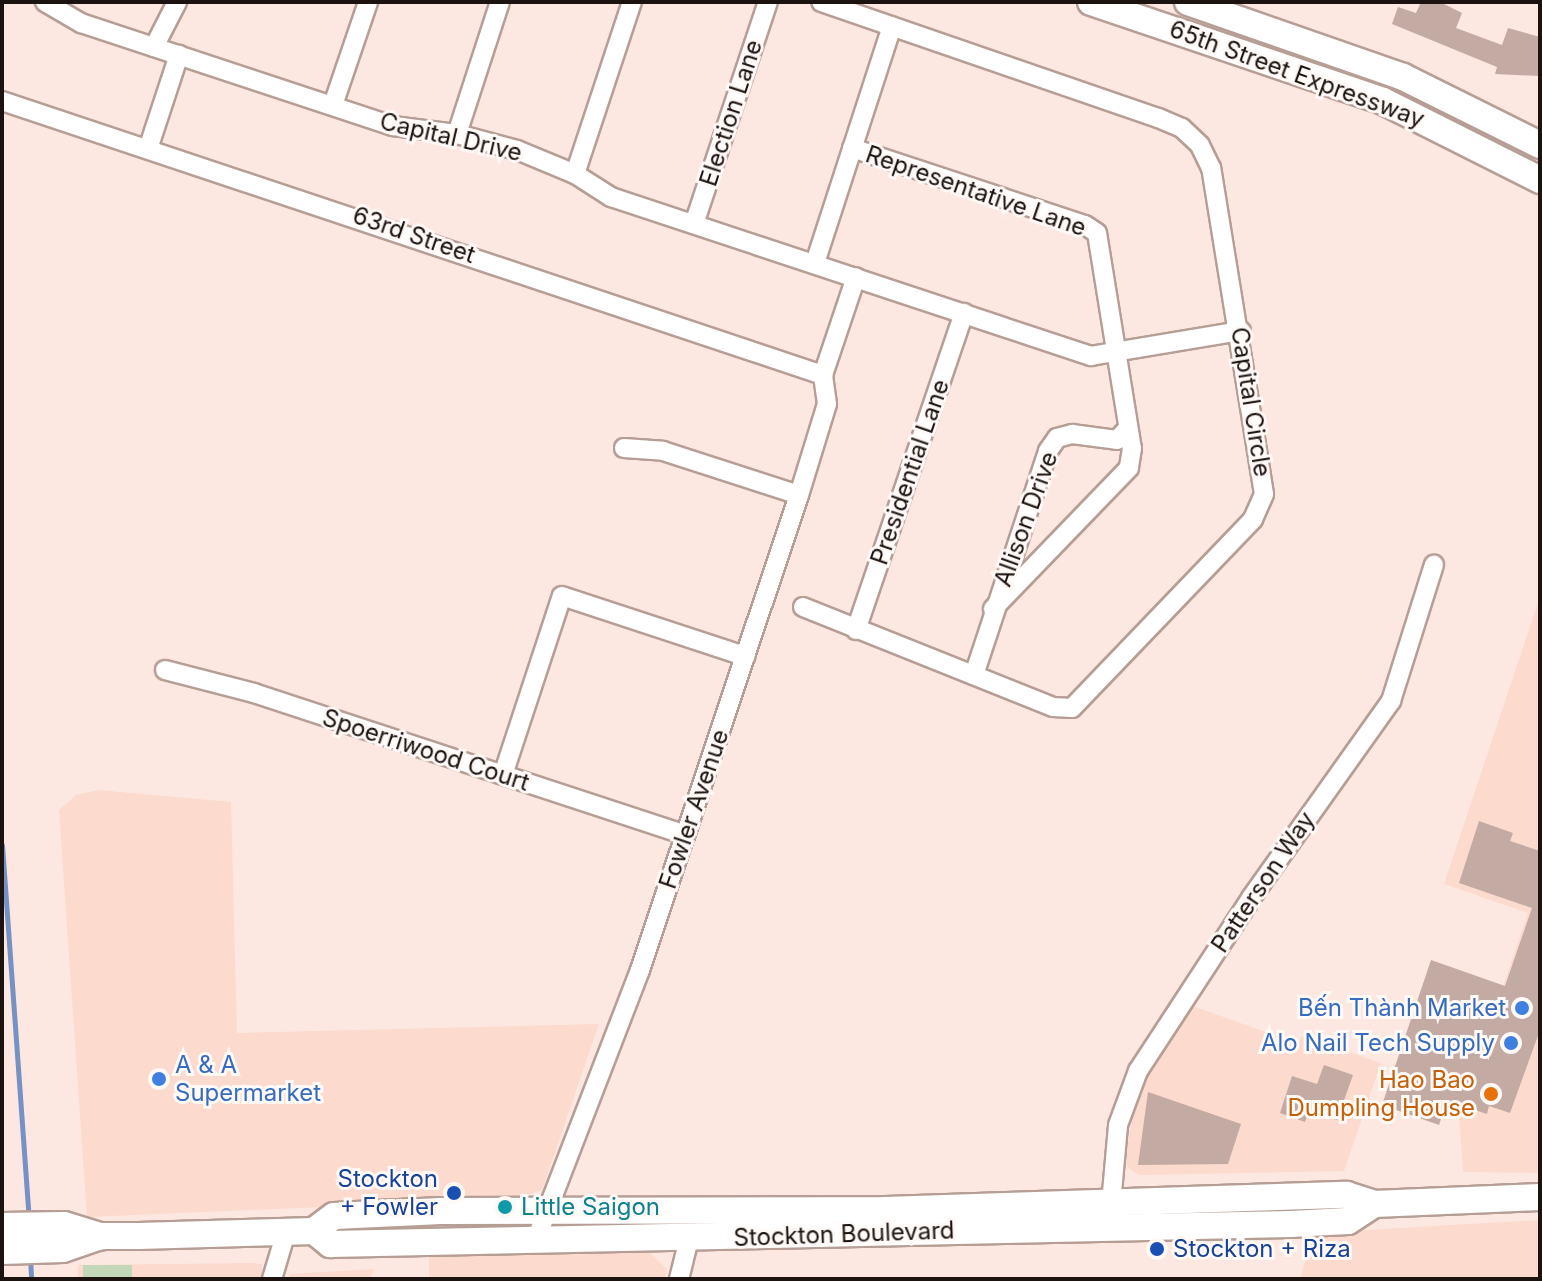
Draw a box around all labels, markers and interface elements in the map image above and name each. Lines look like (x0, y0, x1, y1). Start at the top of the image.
street label: 65th Street Expressway (1166, 14, 1428, 134)
street label: Election Lane (694, 36, 768, 190)
street label: Capital Drive (377, 107, 525, 167)
street label: Representative Lane (862, 140, 1090, 242)
street label: 63rd Street (349, 201, 479, 269)
street label: Capital Circle (1225, 325, 1277, 479)
street label: Presidential Lane (865, 375, 955, 569)
street label: Allison Drive (988, 448, 1064, 590)
street label: Spoerriwood Court (319, 703, 533, 797)
street label: Fowler Avenue (653, 725, 735, 893)
street label: Patterson Way (1205, 806, 1321, 958)
place label: Bến Thành Market (1298, 994, 1506, 1022)
marker: Bến Thành Market (1513, 999, 1531, 1017)
place label: Alo Nail Tech Supply (1261, 1029, 1495, 1057)
marker: Alo Nail Tech Supply (1502, 1034, 1520, 1052)
place label: A & A Supermarket (175, 1051, 321, 1107)
place label: Hao Bao Dumpling House (1287, 1066, 1475, 1122)
marker: A & A Supermarket (150, 1070, 168, 1088)
marker: Hao Bao Dumpling House (1482, 1085, 1500, 1103)
place label: Stockton + Fowler (338, 1165, 438, 1221)
marker: Stockton + Fowler (445, 1184, 463, 1202)
place label: Little Saigon (521, 1193, 660, 1221)
marker: Little Saigon (496, 1198, 514, 1216)
street label: Stockton Boulevard (733, 1216, 955, 1252)
place label: Stockton + Riza (1173, 1235, 1351, 1263)
marker: Stockton + Riza (1148, 1240, 1166, 1258)

